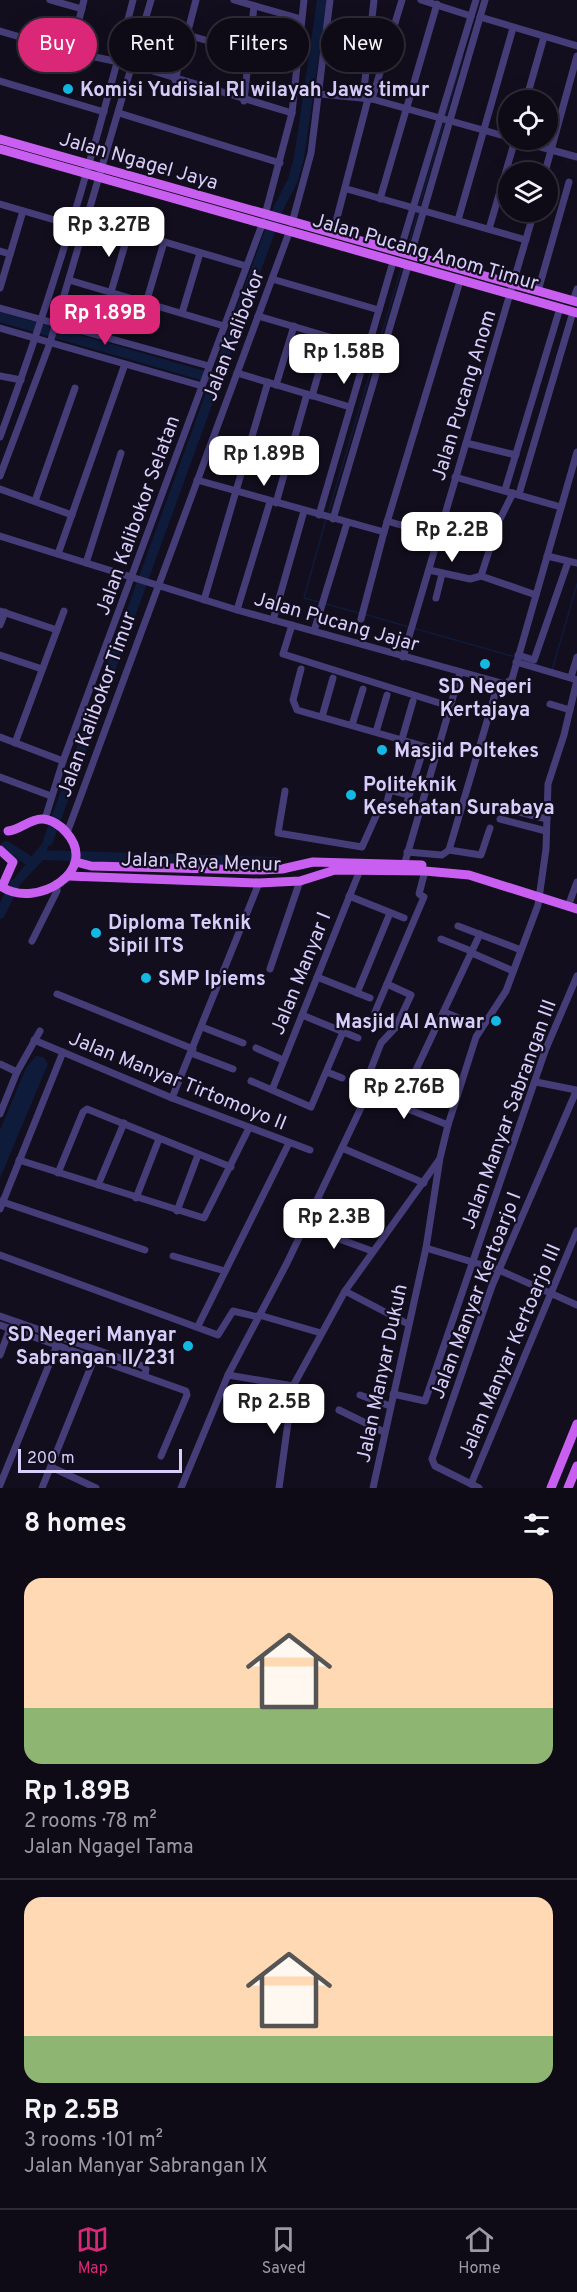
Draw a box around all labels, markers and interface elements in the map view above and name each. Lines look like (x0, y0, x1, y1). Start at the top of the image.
chip: Buy (18, 18, 97, 72)
chip: Rent (109, 18, 195, 72)
chip: Filters (207, 18, 309, 72)
chip: New (321, 18, 404, 72)
place label: Komisi Yudisial RI wilayah Jaws timur (80, 78, 430, 104)
marker: Komisi Yudisial RI wilayah Jaws timur (61, 82, 75, 96)
map controls (498, 90, 558, 222)
button: locate (498, 90, 558, 150)
street label: Jalan Ngagel Jaya (56, 127, 221, 197)
button: layers (498, 162, 558, 222)
pin: Rp 3.27B (47, 207, 171, 258)
street label: Jalan Pucang Anom Timur (309, 208, 542, 298)
text: Rp 3.27B (67, 213, 151, 239)
street label: Jalan Kalibokor (198, 266, 272, 405)
pin: Rp 1.89B (43, 295, 167, 346)
text: Rp 1.89B (64, 301, 146, 327)
street label: Jalan Pucang Anom (427, 307, 503, 484)
pin: Rp 1.58B (282, 334, 406, 385)
text: Rp 1.58B (303, 340, 385, 366)
street label: Jalan Kalibokor Selatan (91, 412, 187, 619)
pin: Rp 1.89B (202, 436, 326, 487)
text: Rp 1.89B (223, 442, 305, 468)
pin: Rp 2.2B (397, 512, 507, 563)
text: Rp 2.2B (415, 518, 489, 544)
street label: Jalan Pucang Jajar (251, 587, 422, 659)
street label: Jalan Kalibokor Timur (52, 608, 144, 801)
marker: SD Negeri Kertajaya (478, 657, 492, 671)
place label: SD Negeri Kertajaya (438, 675, 532, 724)
place label: Masjid Poltekes (394, 739, 539, 765)
marker: Masjid Poltekes (375, 743, 389, 757)
place label: Politeknik Kesehatan Surabaya (363, 773, 555, 822)
marker: Politeknik Kesehatan Surabaya (344, 788, 358, 802)
street label: Jalan Raya Menur (121, 847, 282, 879)
street label: Jalan Manyar I (265, 909, 338, 1039)
place label: Diploma Teknik Sipil ITS (108, 911, 251, 960)
marker: Diploma Teknik Sipil ITS (89, 926, 103, 940)
place label: SMP Ipiems (158, 967, 266, 993)
marker: SMP Ipiems (139, 971, 153, 985)
street label: Jalan Manyar Sabrangan III (456, 996, 564, 1233)
place label: Masjid Al Anwar (335, 1010, 485, 1036)
marker: Masjid Al Anwar (489, 1014, 503, 1028)
street label: Jalan Manyar Tirtomoyo II (65, 1026, 290, 1137)
pin: Rp 2.76B (342, 1069, 466, 1120)
text: Rp 2.76B (363, 1075, 445, 1101)
street label: Jalan Manyar Kertoarjo I (425, 1188, 528, 1403)
pin: Rp 2.3B (279, 1199, 389, 1250)
text: Rp 2.3B (297, 1205, 371, 1231)
street label: Jalan Manyar Kertoarjo III (454, 1240, 568, 1463)
street label: Jalan Manyar Dukuh (351, 1282, 415, 1465)
place label: SD Negeri Manyar Sabrangan II/231 (8, 1323, 177, 1372)
marker: SD Negeri Manyar Sabrangan II/231 (181, 1339, 195, 1353)
pin: Rp 2.5B (219, 1384, 329, 1435)
text: Rp 2.5B (237, 1390, 311, 1416)
scale bar (18, 1446, 182, 1474)
text: 200 m (27, 1449, 75, 1469)
text: 8 homes (24, 1508, 127, 1541)
icon: filters (520, 1508, 553, 1541)
icon: home (235, 1617, 343, 1725)
text: Rp 1.89B (24, 1776, 131, 1809)
text: 2 rooms · 78 m² (24, 1809, 157, 1835)
text: Jalan Ngagel Tama (24, 1835, 194, 1861)
icon: home (235, 1936, 343, 2044)
text: Rp 2.5B (24, 2095, 120, 2128)
text: 3 rooms · 101 m² (24, 2128, 163, 2154)
text: Jalan Manyar Sabrangan IX (24, 2154, 268, 2180)
tab: Map (76, 2223, 109, 2279)
tab: Saved (262, 2223, 306, 2279)
tab: Home (458, 2223, 501, 2279)

